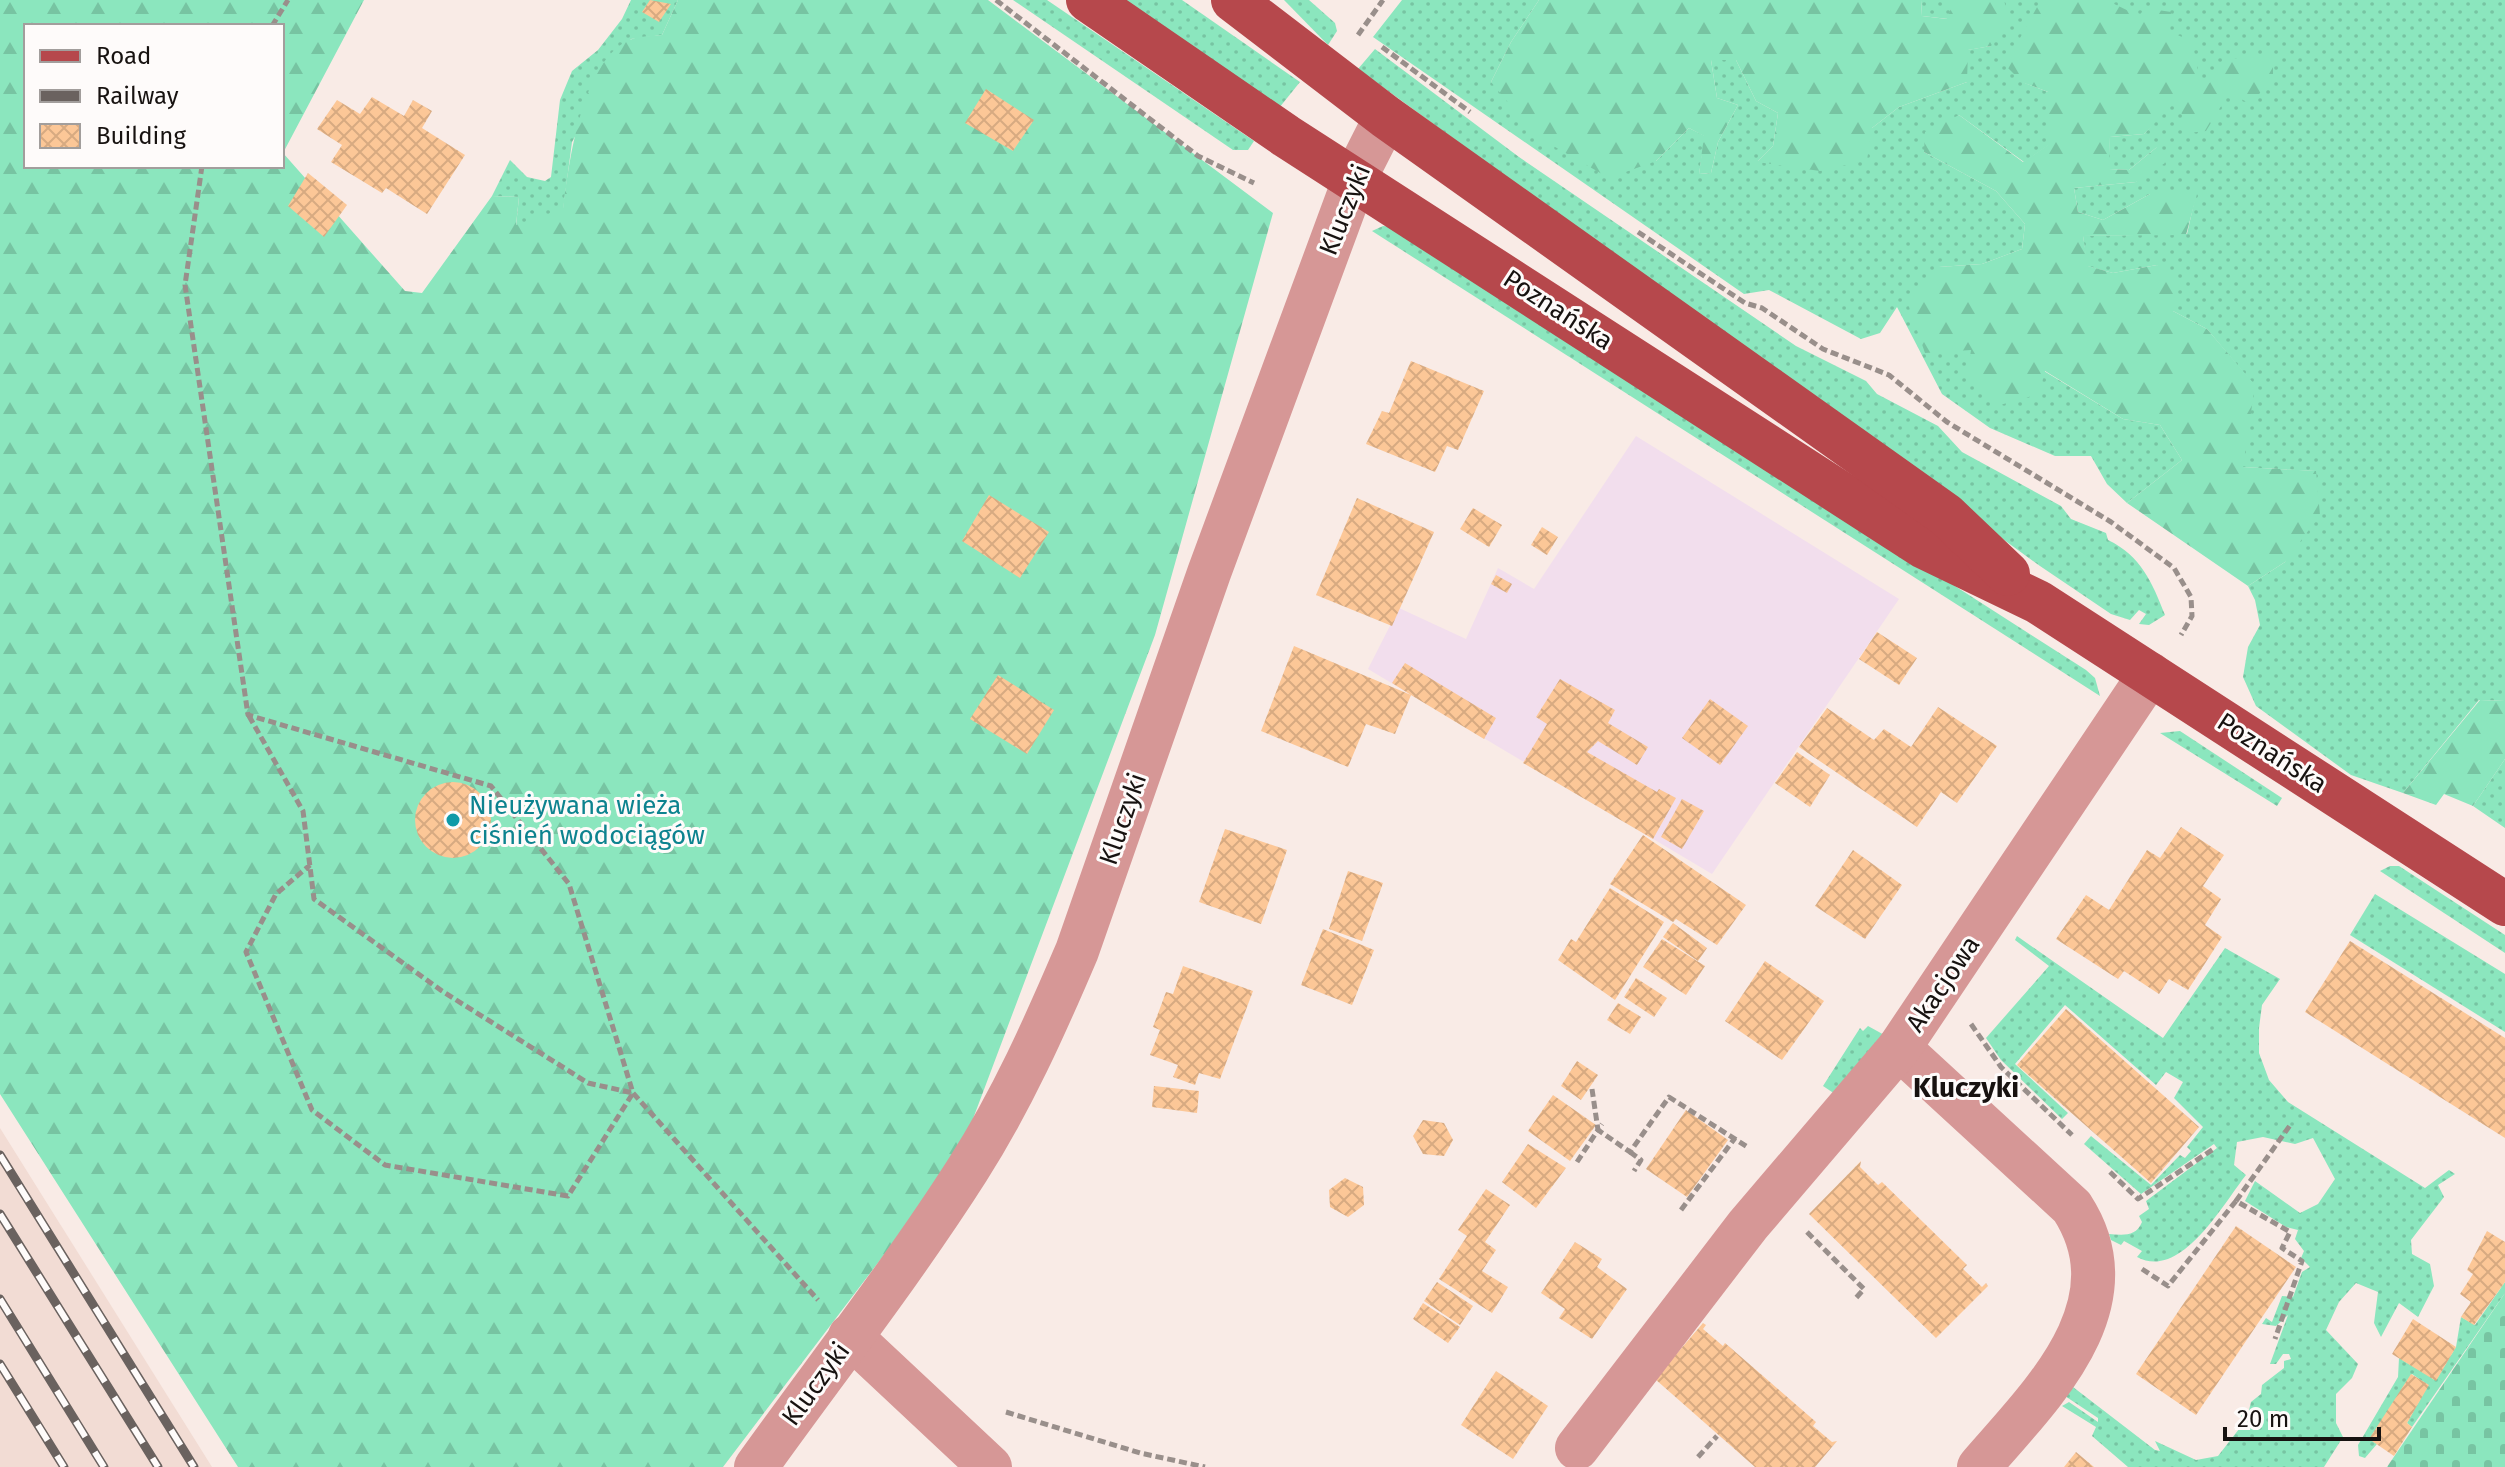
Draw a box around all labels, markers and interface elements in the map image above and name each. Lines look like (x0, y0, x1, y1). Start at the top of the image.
legend (24, 24, 284, 168)
text: Road (96, 42, 151, 70)
text: Railway (96, 82, 179, 110)
text: Building (96, 122, 186, 150)
street label: Kluczyki (1313, 160, 1377, 260)
street label: Poznańska (1497, 263, 1619, 357)
street label: Poznańska (2211, 706, 2333, 800)
street label: Kluczyki (1093, 769, 1153, 869)
place label: Nieużywana wieża ciśnień wodociągów (469, 790, 705, 851)
marker: Nieużywana wieża ciśnień wodociągów (444, 811, 462, 829)
street label: Akacjowa (1900, 930, 1986, 1038)
district label: Kluczyki (1913, 1071, 2019, 1104)
street label: Kluczyki (775, 1336, 857, 1432)
scale bar (2225, 1391, 2379, 1441)
text: 20 m (2237, 1405, 2289, 1433)

